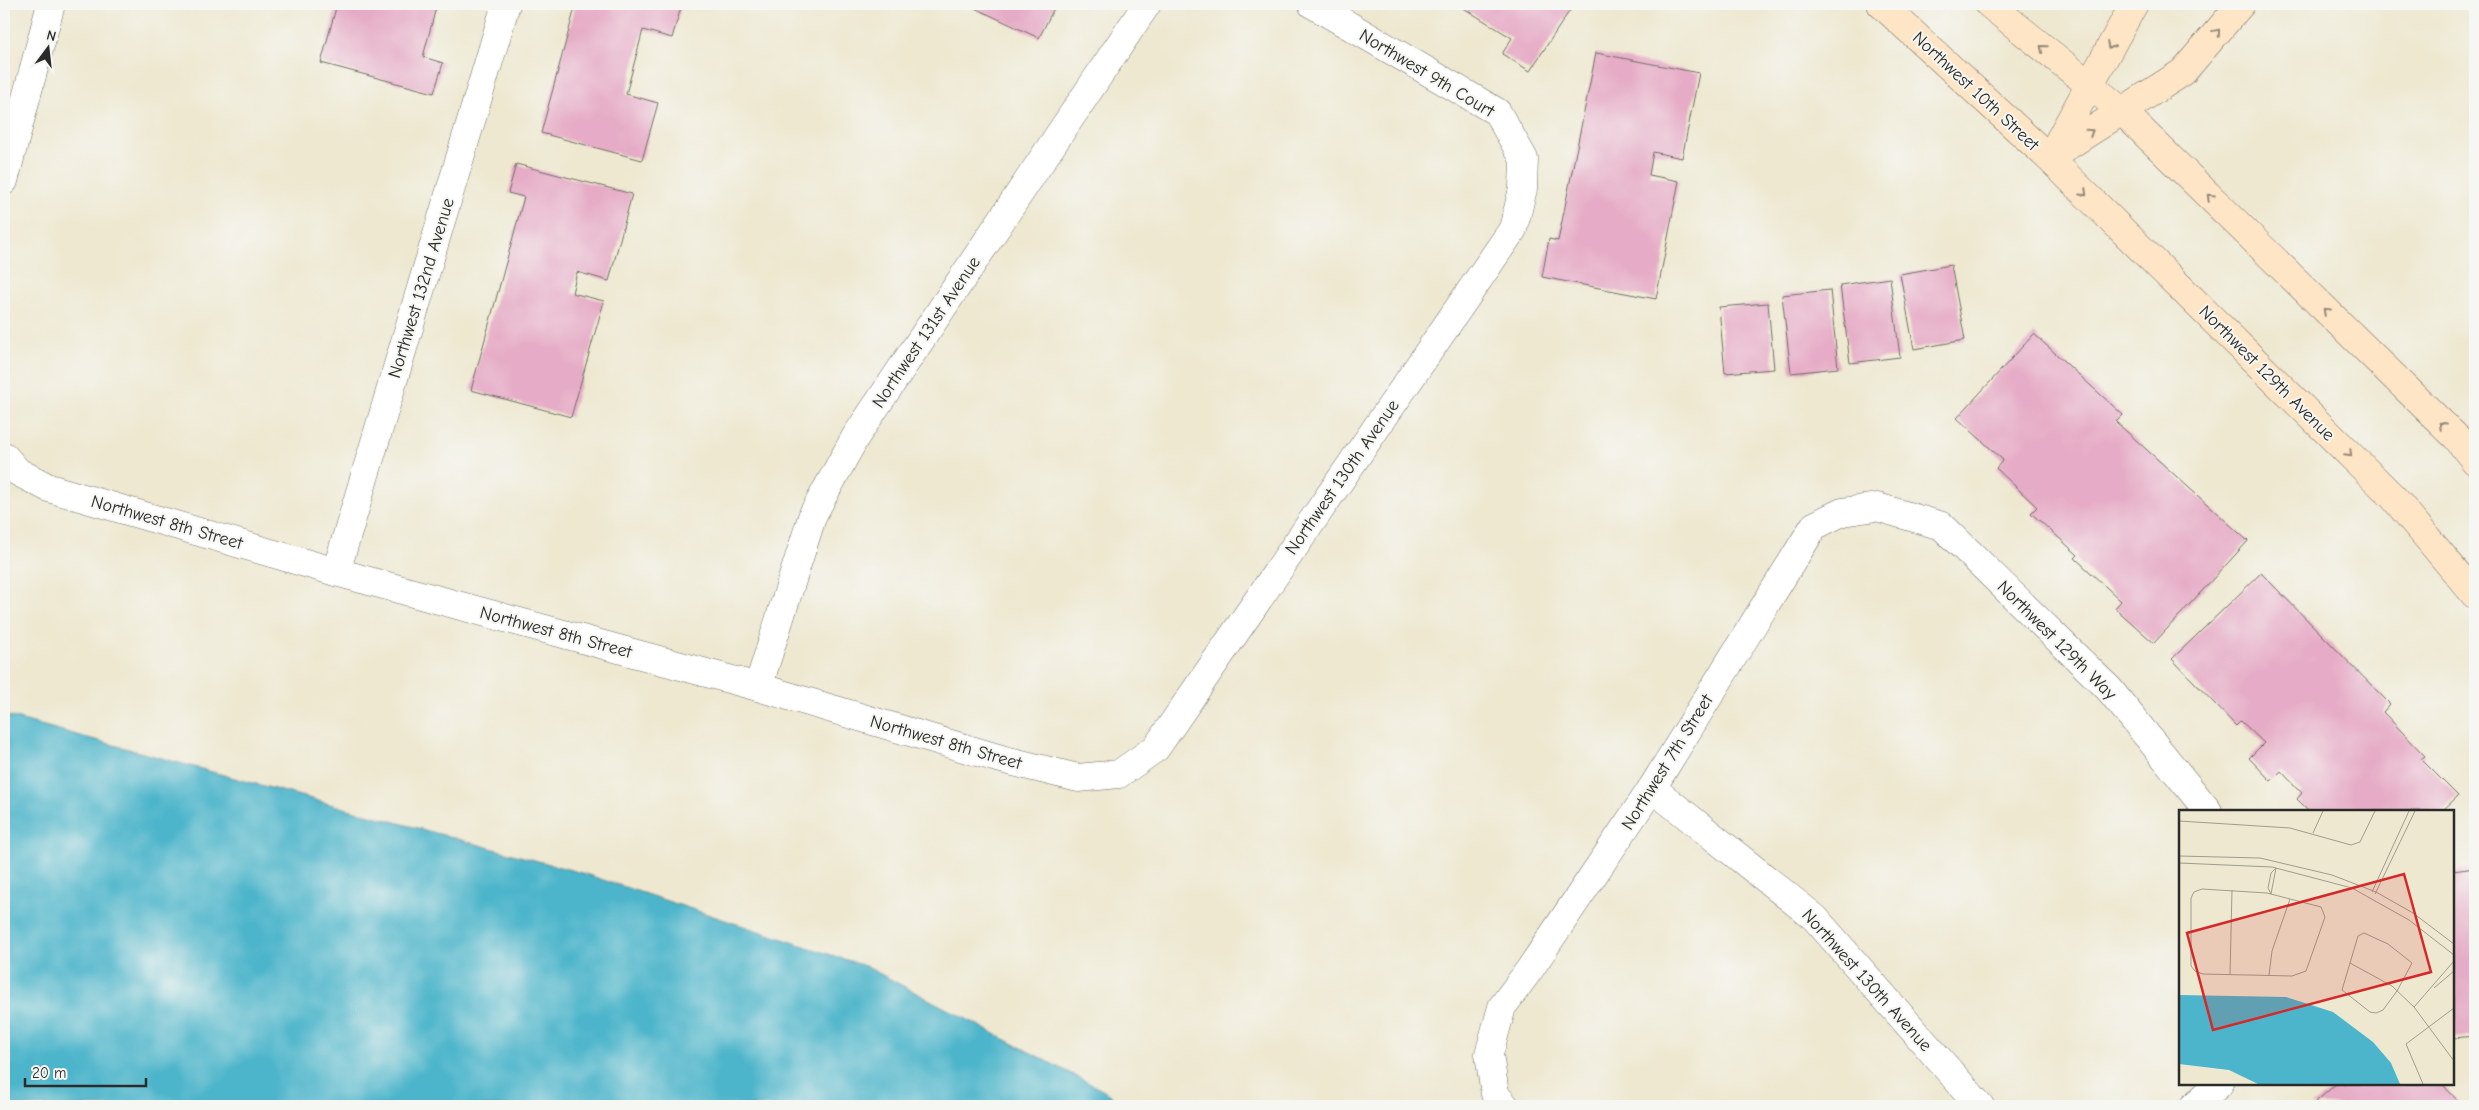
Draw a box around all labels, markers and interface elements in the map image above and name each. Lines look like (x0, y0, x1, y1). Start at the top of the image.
north arrow (22, 22, 72, 72)
street label: Northwest 9th Court (1355, 25, 1499, 122)
text: N (45, 27, 58, 45)
street label: Northwest 10th Street (1908, 27, 2044, 156)
one-way arrow (2211, 29, 2220, 38)
one-way arrow (2106, 41, 2116, 50)
one-way arrow (2040, 45, 2049, 53)
one-way arrow (2084, 129, 2094, 138)
one-way arrow (2078, 187, 2087, 196)
one-way arrow (2207, 194, 2216, 203)
street label: Northwest 132nd Avenue (384, 195, 459, 381)
street label: Northwest 131st Avenue (868, 253, 985, 412)
street label: Northwest 129th Avenue (2194, 301, 2339, 446)
one-way arrow (2323, 308, 2332, 317)
street label: Northwest 130th Avenue (1281, 396, 1404, 559)
one-way arrow (2439, 421, 2448, 430)
one-way arrow (2343, 448, 2352, 457)
street label: Northwest 8th Street (89, 491, 246, 554)
street label: Northwest 129th Way (1993, 576, 2121, 705)
street label: Northwest 8th Street (478, 602, 635, 663)
street label: Northwest 7th Street (1617, 690, 1718, 834)
street label: Northwest 8th Street (868, 711, 1025, 774)
inset map (2179, 810, 2454, 1085)
street label: Northwest 130th Avenue (1797, 905, 1936, 1056)
scale bar (25, 1055, 146, 1087)
text: 20 m (32, 1064, 66, 1082)

